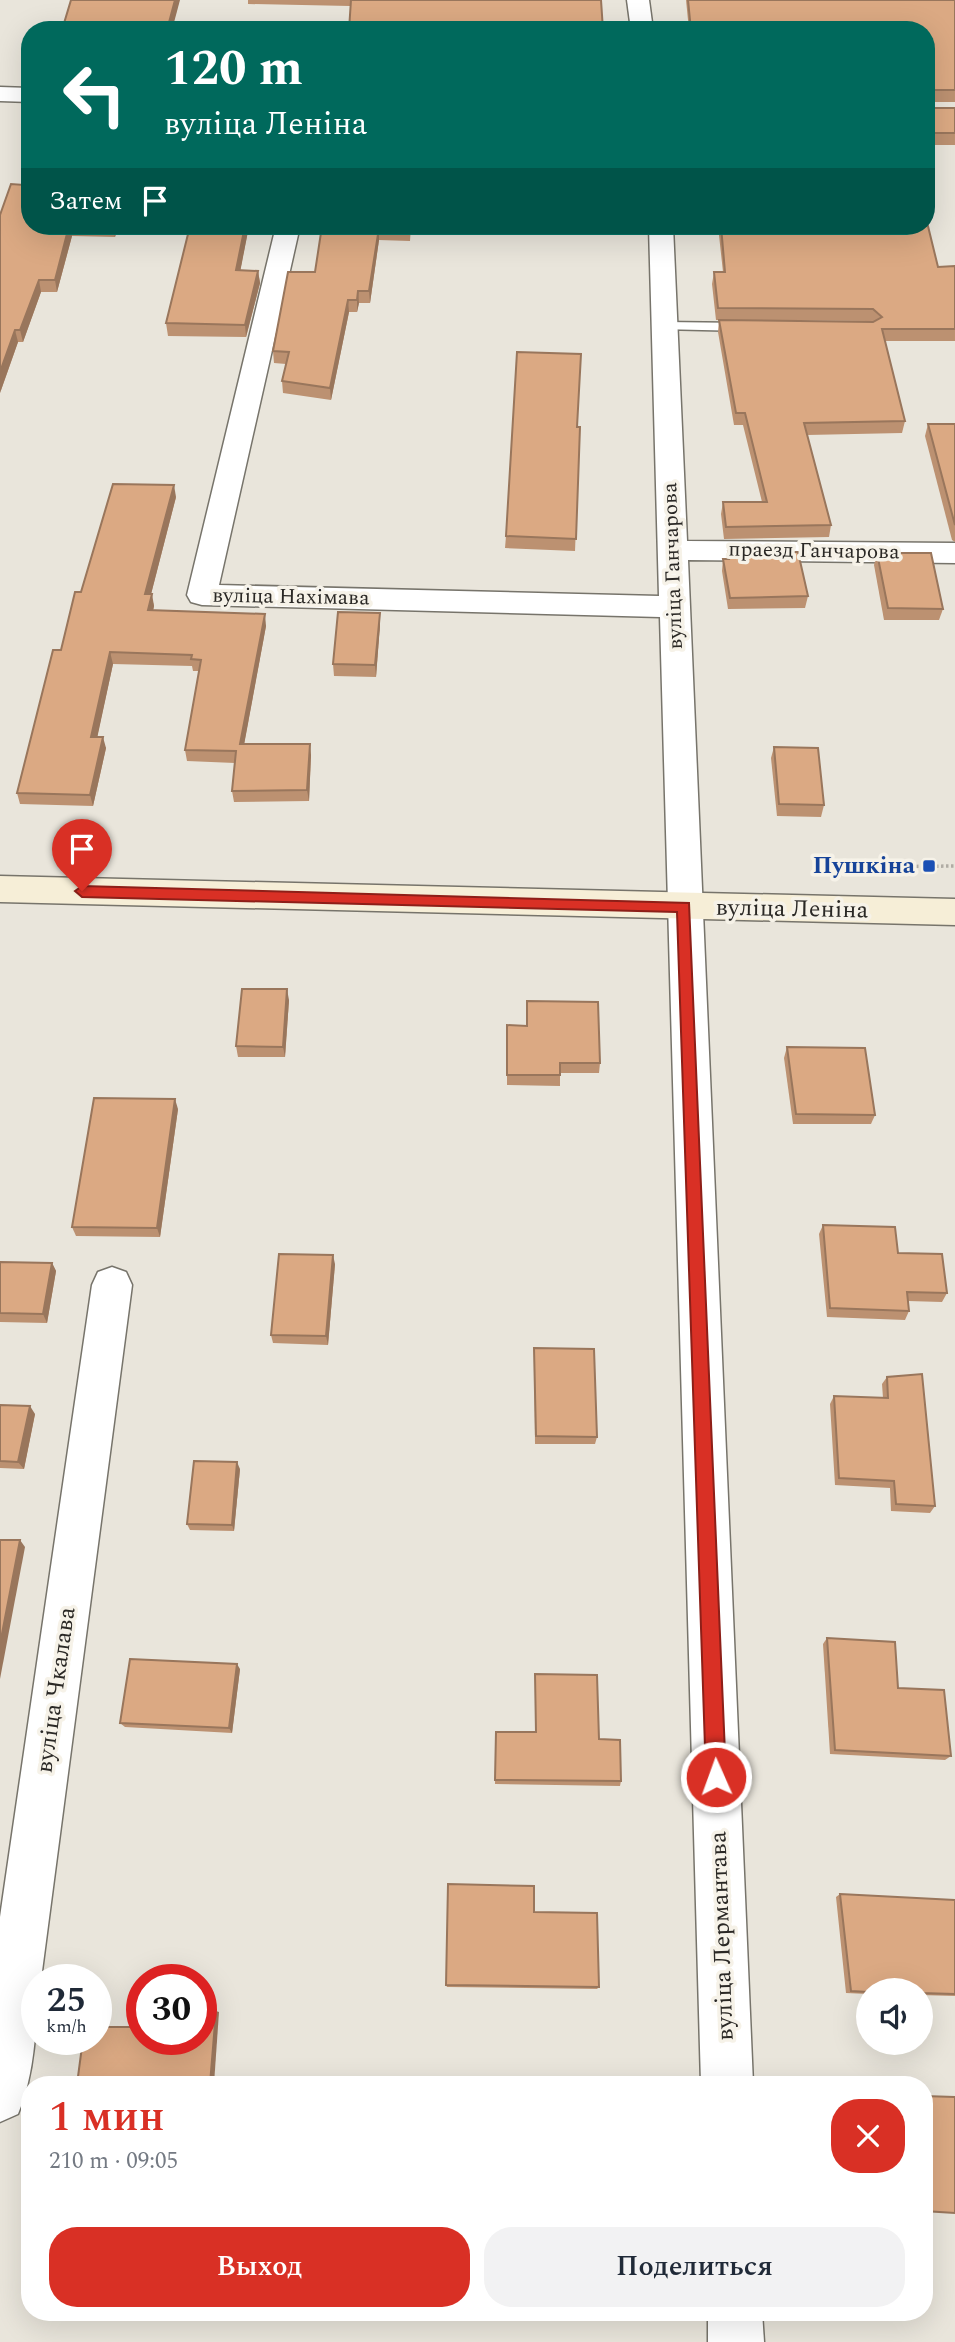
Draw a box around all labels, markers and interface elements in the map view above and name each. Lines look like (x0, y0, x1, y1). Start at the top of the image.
text: 120 m (164, 32, 303, 107)
icon: left (49, 49, 140, 140)
text: вуліца Леніна (164, 100, 367, 149)
text: Затем (49, 181, 122, 221)
icon: arrive (136, 182, 174, 220)
street label: вуліца Ганчарова (654, 481, 692, 650)
street label: праезд Ганчарова (728, 534, 901, 569)
street label: вуліца Нахімава (212, 580, 371, 614)
pin (52, 819, 112, 891)
icon: arrive (63, 830, 101, 868)
place label: Пушкіна (813, 848, 916, 884)
marker: Пушкіна (921, 858, 937, 874)
street label: вуліца Леніна (715, 890, 869, 928)
street label: вуліца Чкалава (27, 1604, 86, 1775)
position arrow (679, 1740, 753, 1814)
street label: вуліца Лермантава (700, 1830, 744, 2041)
speed limit sign: 30 (126, 1964, 217, 2055)
text: 25 (47, 1974, 86, 2027)
map controls (856, 1978, 933, 2055)
button: sound (856, 1978, 933, 2055)
text: km/h (46, 2013, 87, 2040)
text: 1 мин (49, 2086, 164, 2149)
button: close (831, 2099, 905, 2173)
text: 210 m · 09:05 (49, 2144, 178, 2179)
button: Выход (49, 2227, 470, 2307)
button: Поделиться (484, 2227, 905, 2307)

